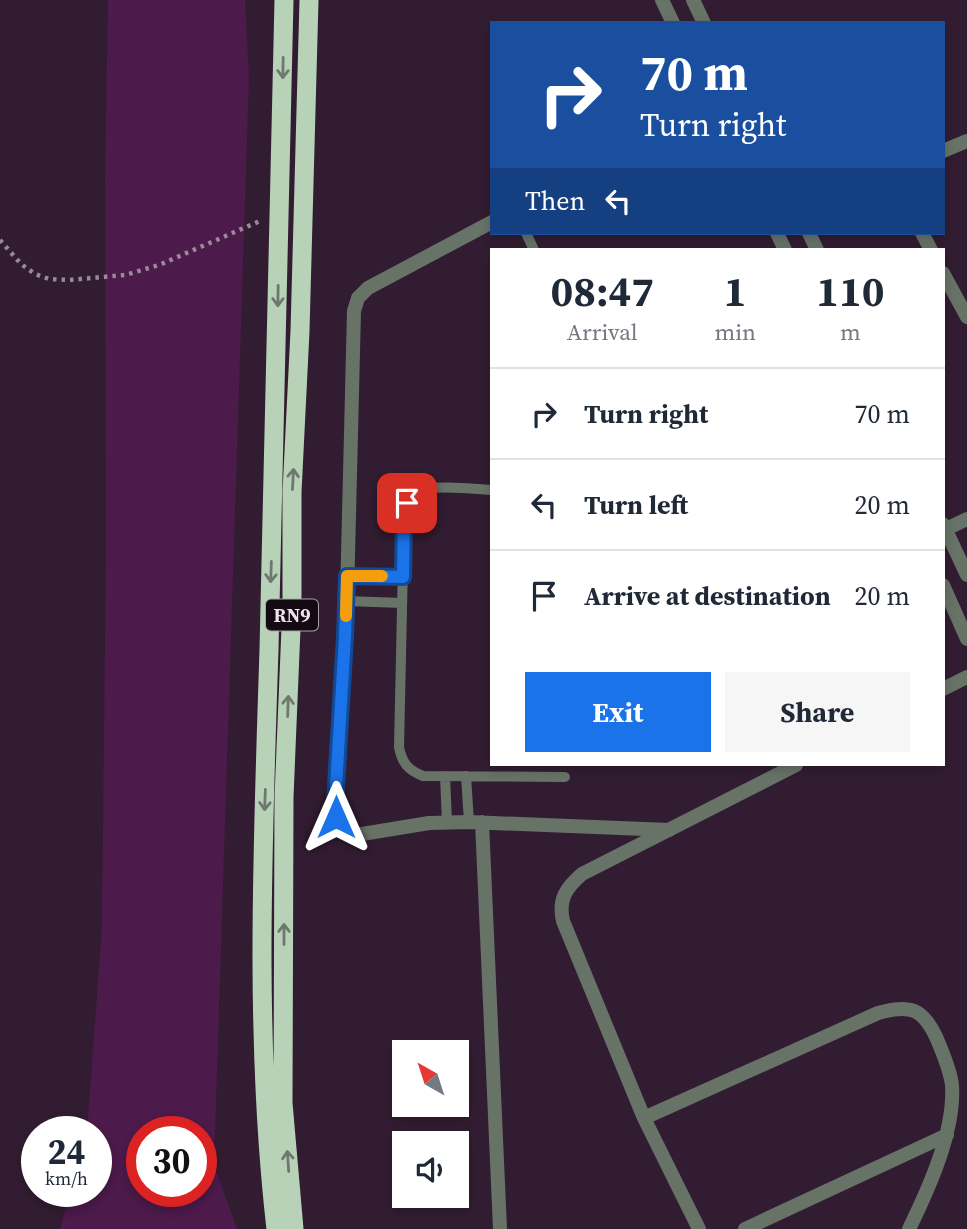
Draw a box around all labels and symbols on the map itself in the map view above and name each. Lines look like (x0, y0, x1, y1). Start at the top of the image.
one-way arrow (276, 56, 289, 79)
one-way arrow (272, 284, 285, 307)
one-way arrow (286, 468, 299, 491)
pin (377, 473, 437, 533)
one-way arrow (264, 560, 278, 583)
road number: RN9 (266, 600, 318, 630)
one-way arrow (281, 695, 294, 718)
position arrow (299, 780, 373, 854)
one-way arrow (258, 788, 271, 811)
one-way arrow (277, 922, 291, 945)
north arrow (392, 1040, 469, 1116)
speed limit sign: 30 (126, 1116, 217, 1207)
one-way arrow (281, 1150, 294, 1173)

